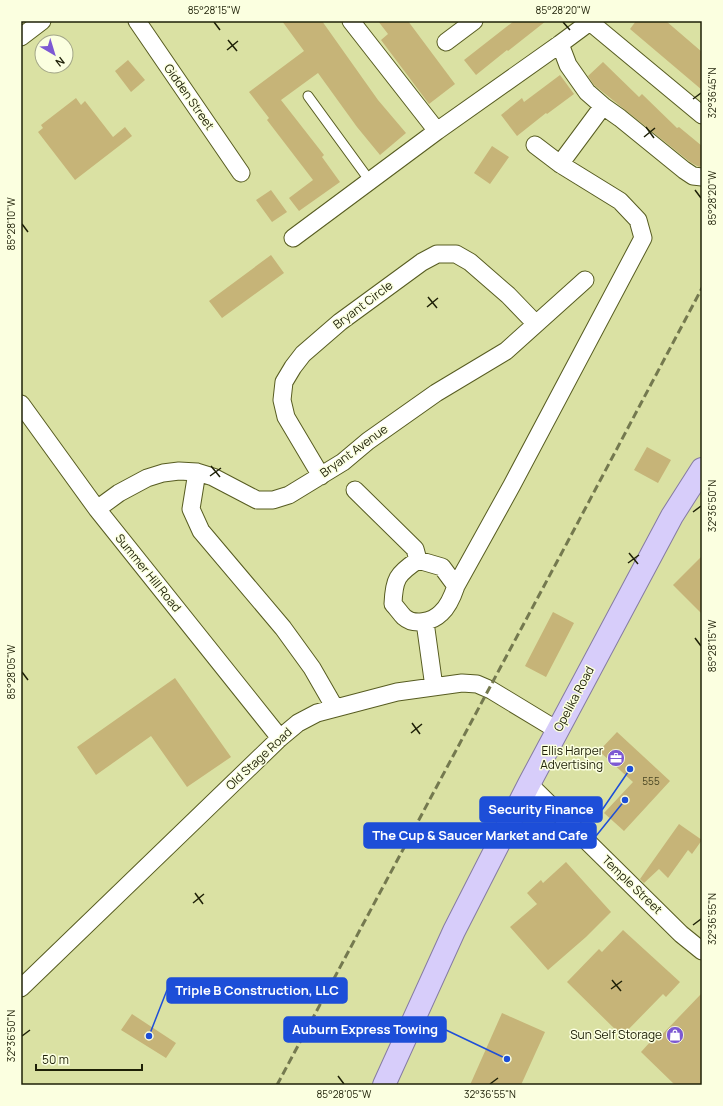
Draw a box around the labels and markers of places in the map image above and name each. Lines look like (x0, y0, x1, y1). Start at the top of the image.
place label: Ellis Harper Advertising (540, 742, 604, 773)
office icon: Ellis Harper Advertising (606, 748, 626, 768)
callout: Security Finance (480, 797, 602, 822)
callout: The Cup & Saucer Market and Cafe (364, 823, 596, 848)
callout: Triple B Construction, LLC (167, 978, 347, 1003)
callout: Auburn Express Towing (284, 1017, 446, 1042)
shop icon: Sun Self Storage (665, 1025, 685, 1045)
place label: Sun Self Storage (570, 1026, 662, 1043)

